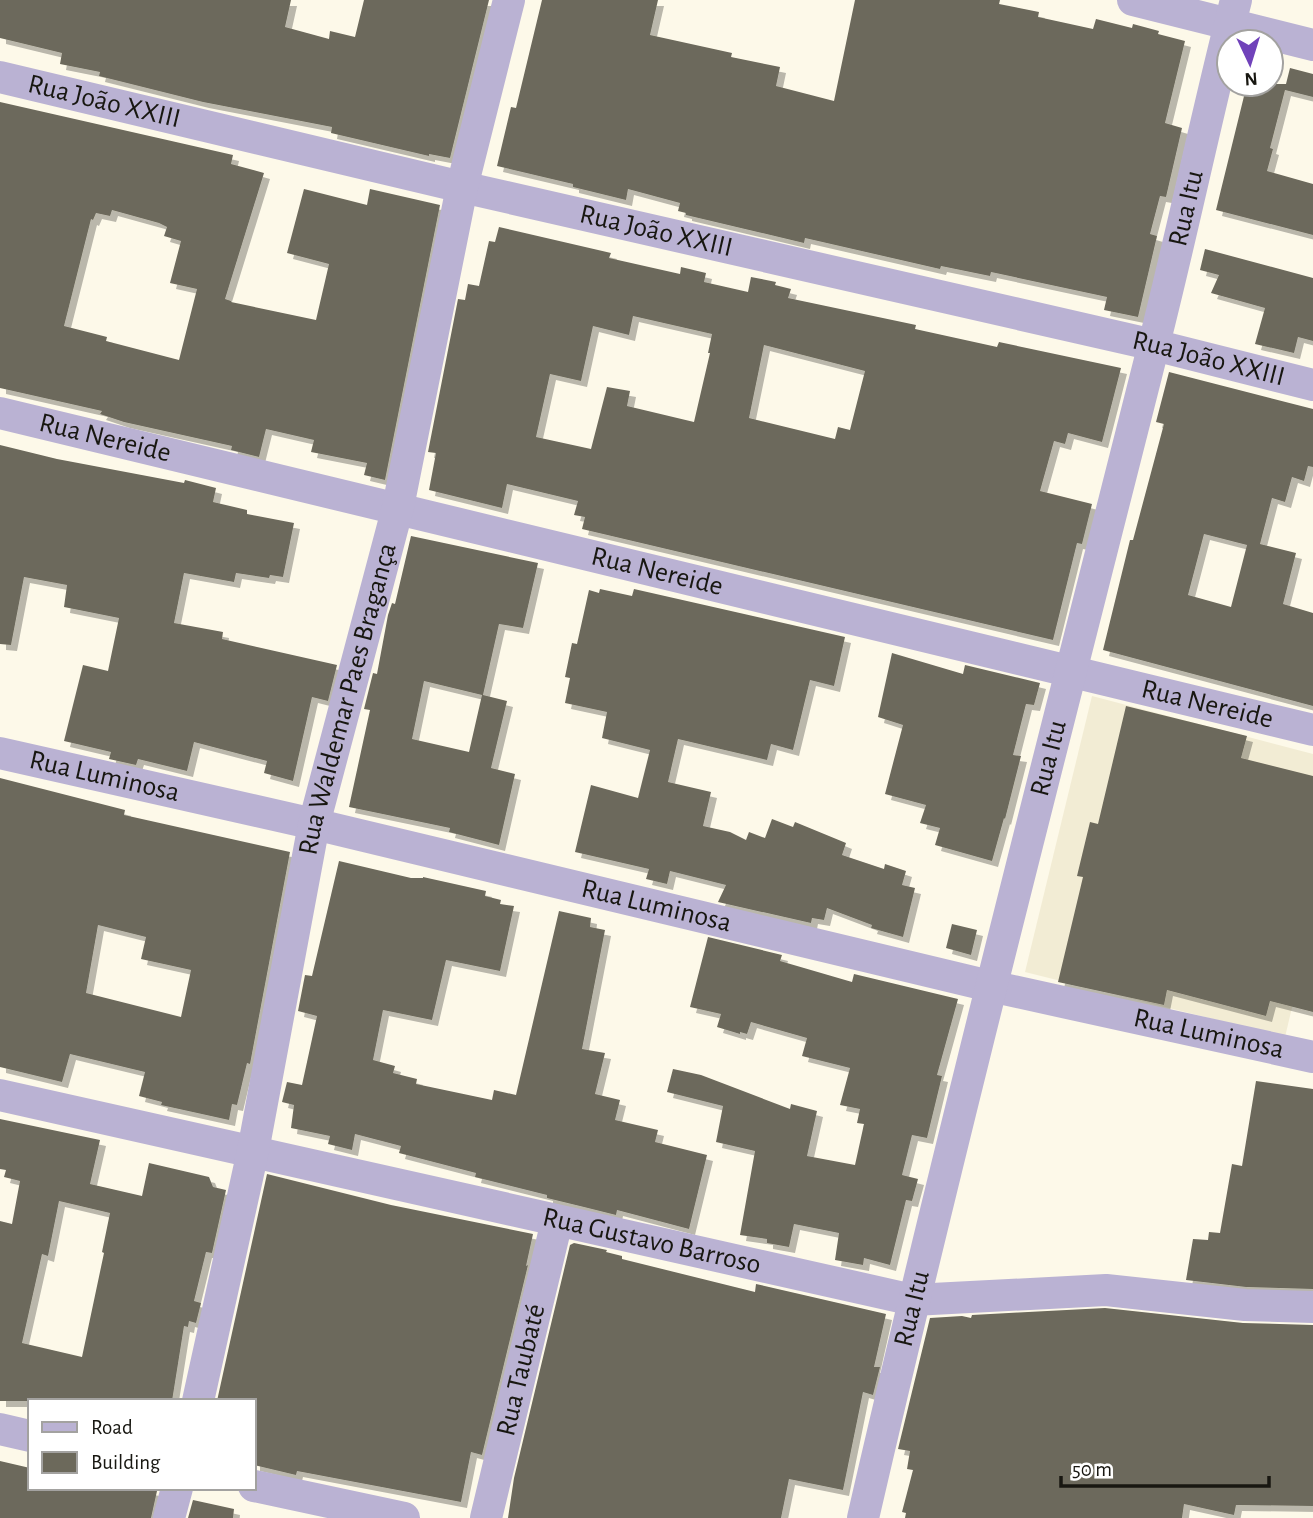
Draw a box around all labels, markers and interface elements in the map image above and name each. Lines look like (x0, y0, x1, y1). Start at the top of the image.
north arrow (1215, 28, 1285, 98)
text: N (1244, 69, 1258, 88)
street label: Rua João XXIII (25, 70, 183, 133)
street label: Rua Itu (1164, 168, 1209, 249)
street label: Rua João XXIII (577, 200, 735, 262)
street label: Rua João XXIII (1130, 327, 1288, 391)
street label: Rua Nereide (36, 409, 174, 468)
street label: Rua Waldemar Paes Bragança (294, 540, 402, 857)
street label: Rua Nereide (588, 542, 726, 601)
street label: Rua Nereide (1139, 675, 1276, 734)
street label: Rua Itu (1026, 717, 1072, 799)
street label: Rua Luminosa (27, 746, 182, 807)
street label: Rua Luminosa (579, 875, 734, 938)
street label: Rua Luminosa (1131, 1004, 1287, 1064)
street label: Rua Gustavo Barroso (540, 1203, 764, 1279)
street label: Rua Itu (890, 1268, 935, 1350)
street label: Rua Taubaté (492, 1301, 551, 1439)
legend (28, 1399, 256, 1490)
text: Road (91, 1417, 133, 1438)
scale bar (1061, 1444, 1269, 1488)
text: Building (91, 1452, 161, 1473)
text: 50 m (1072, 1459, 1112, 1480)

